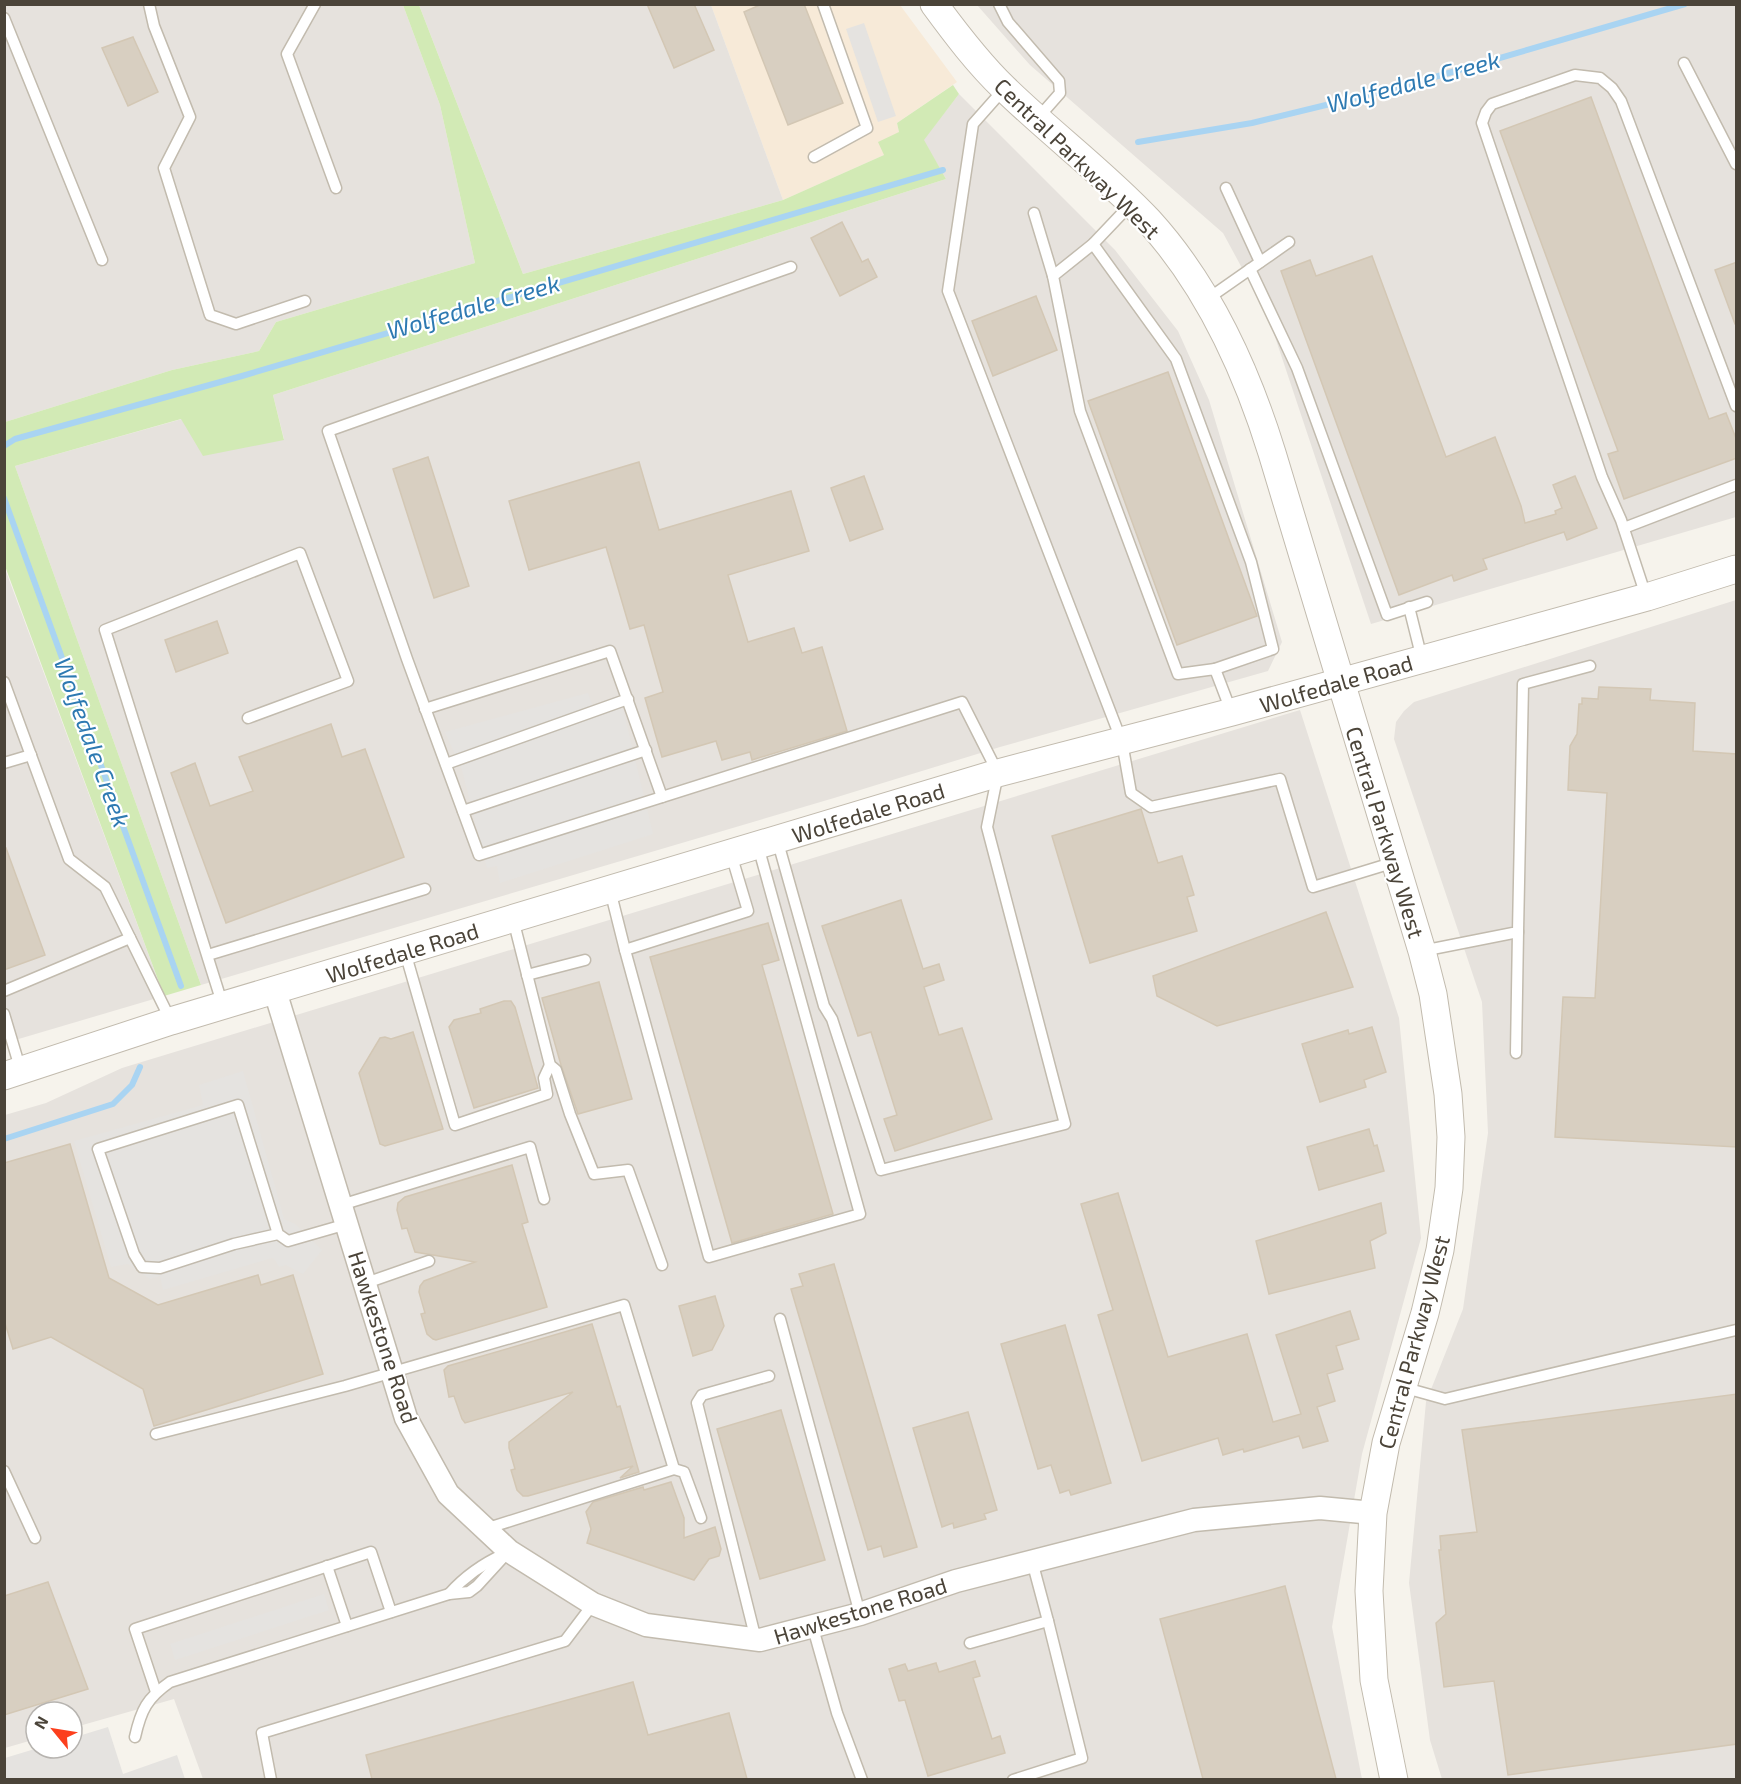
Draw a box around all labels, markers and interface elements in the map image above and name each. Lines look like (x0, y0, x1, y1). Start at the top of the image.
water label: Wolfedale Creek (1323, 44, 1503, 118)
street label: Central Parkway West (990, 72, 1166, 244)
water label: Wolfedale Creek (383, 267, 563, 345)
street label: Wolfedale Road (1256, 649, 1416, 717)
water label: Wolfedale Creek (49, 653, 137, 831)
street label: Central Parkway West (1341, 723, 1431, 941)
street label: Wolfedale Road (789, 776, 947, 848)
street label: Wolfedale Road (323, 916, 481, 988)
street label: Central Parkway West (1372, 1232, 1454, 1452)
street label: Hawkestone Road (344, 1247, 424, 1427)
street label: Hawkestone Road (770, 1571, 950, 1649)
north arrow (24, 1700, 84, 1760)
text: N (29, 1712, 52, 1732)

